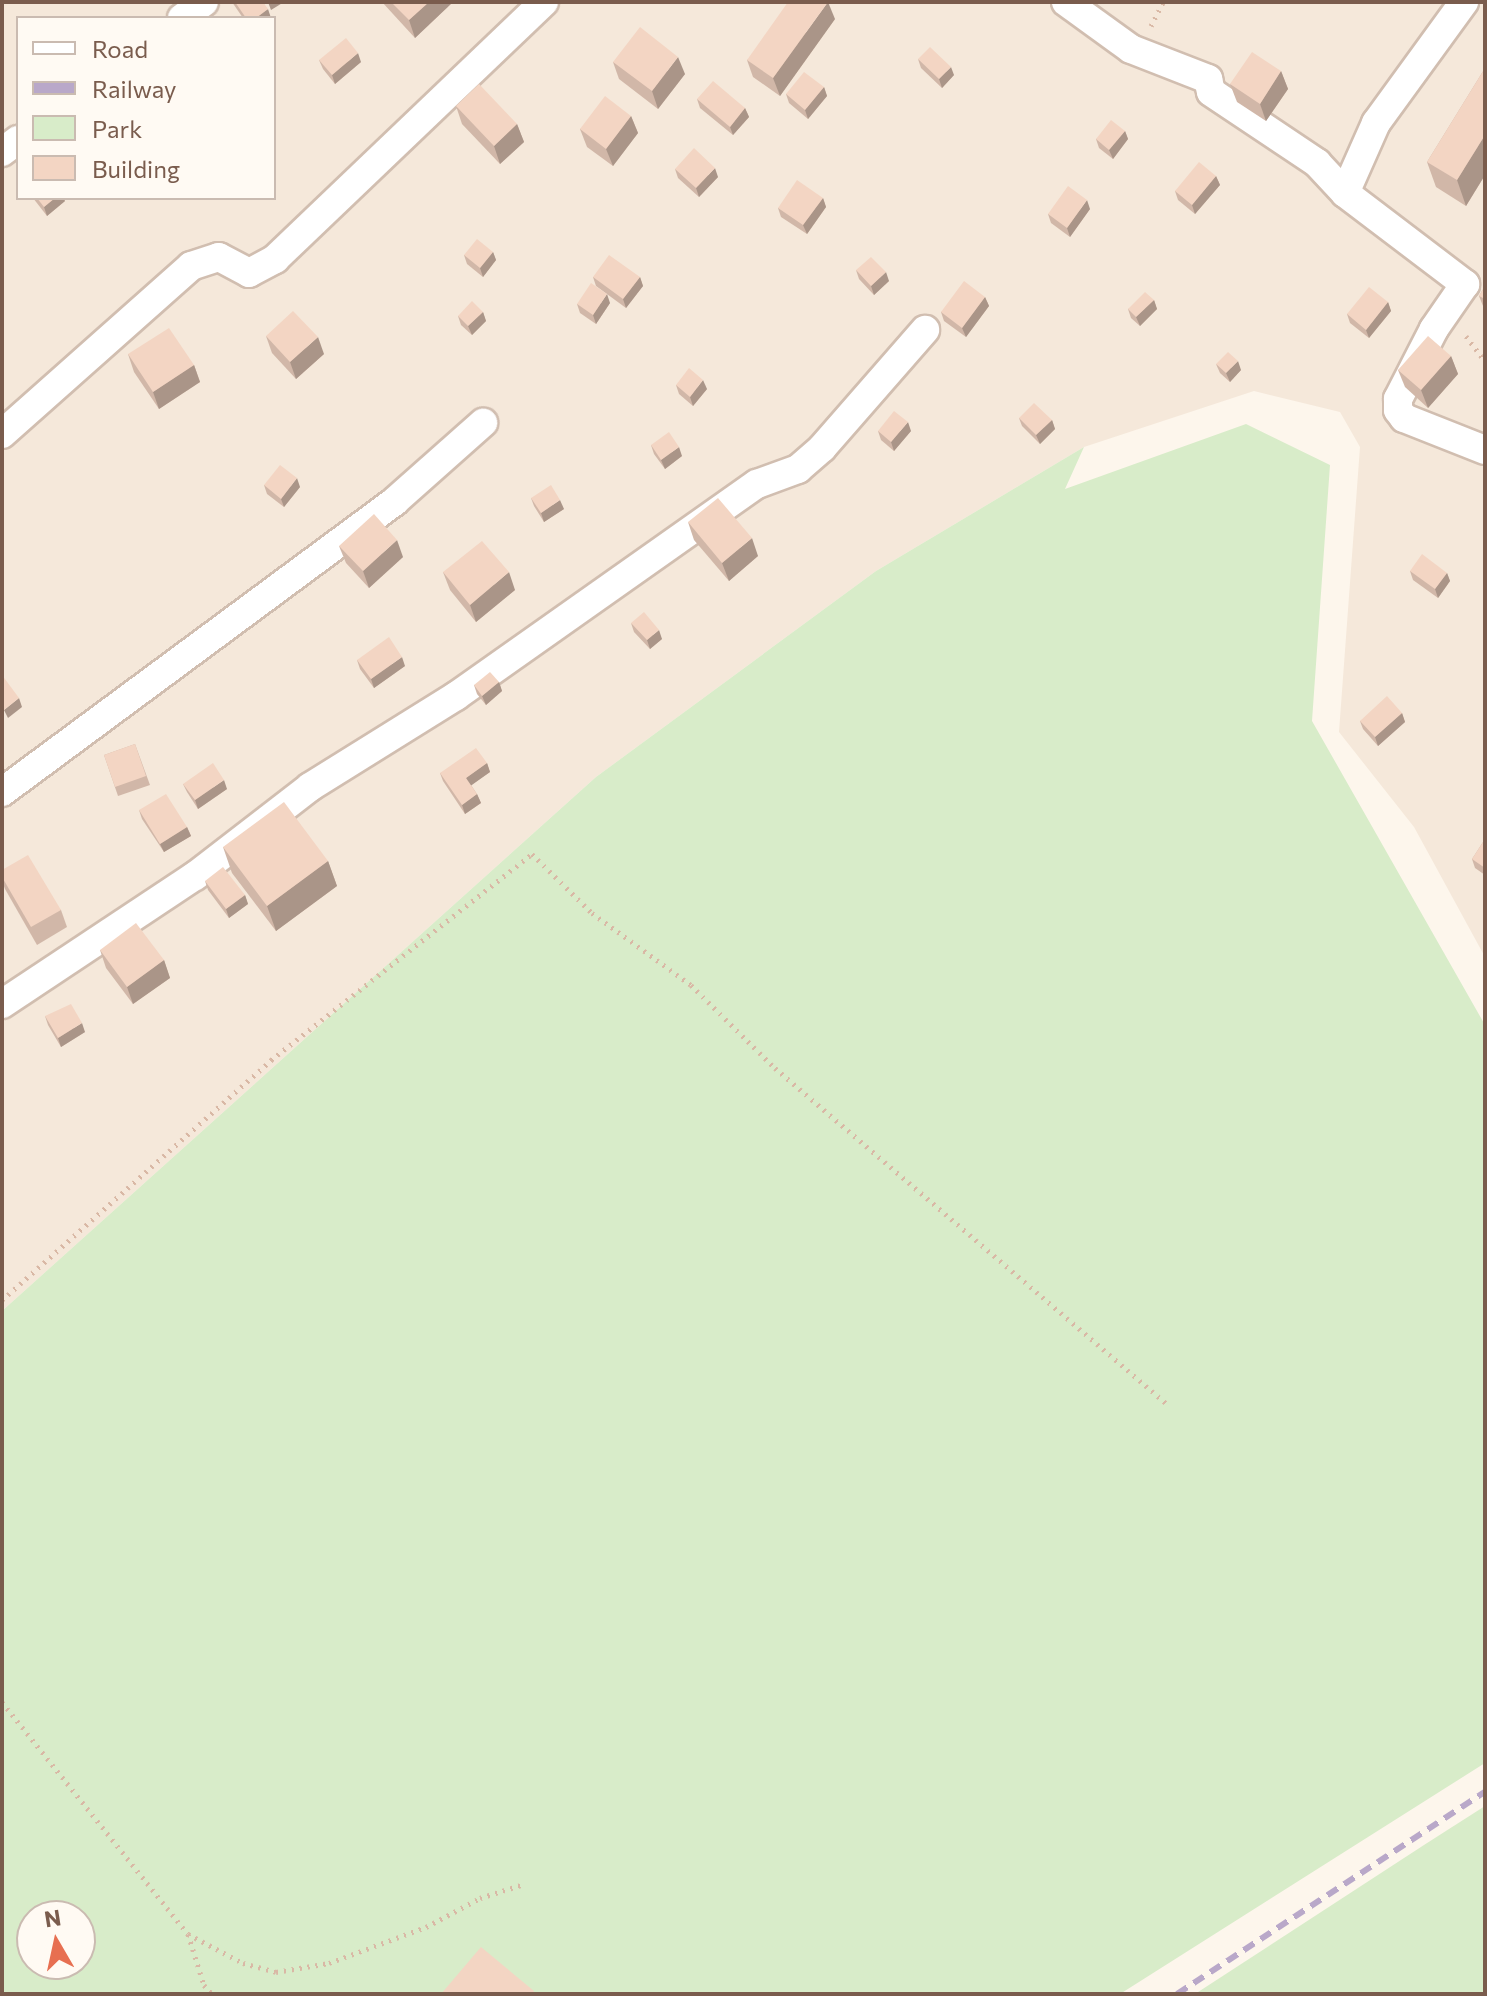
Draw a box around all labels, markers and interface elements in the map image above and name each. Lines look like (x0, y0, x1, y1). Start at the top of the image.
legend (16, 16, 276, 200)
text: Road (92, 34, 148, 63)
text: Railway (92, 74, 177, 103)
text: Park (92, 114, 142, 143)
text: Building (92, 154, 180, 183)
north arrow (16, 1900, 96, 1980)
text: N (42, 1903, 63, 1932)

